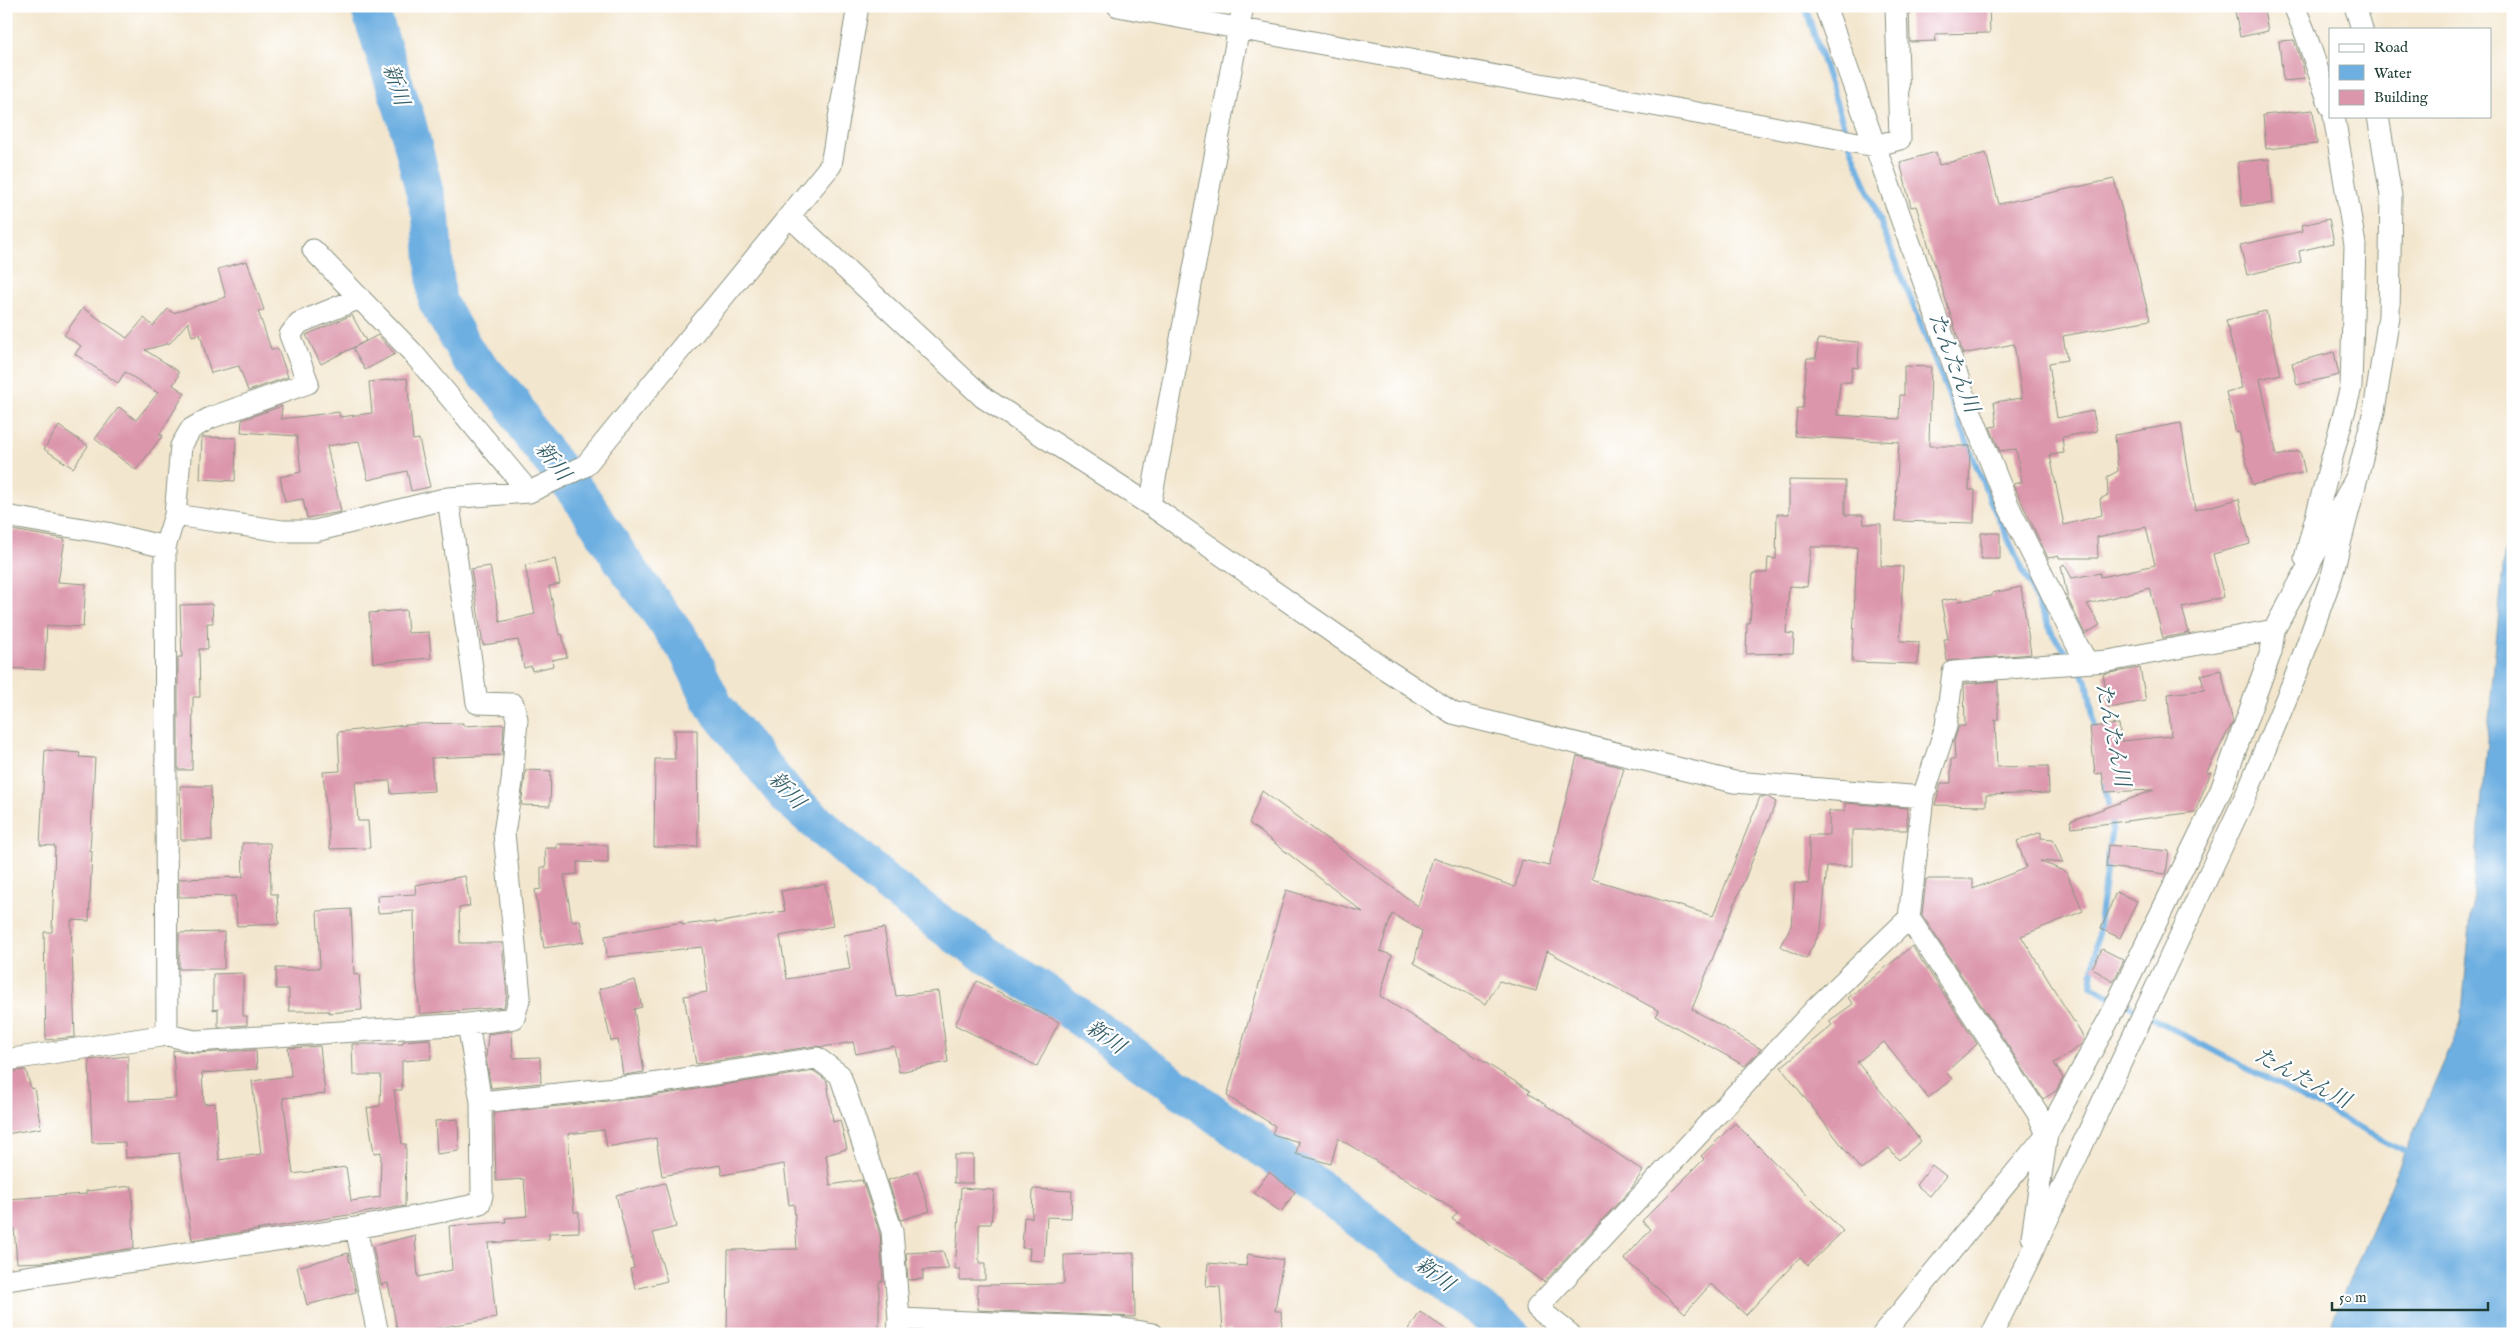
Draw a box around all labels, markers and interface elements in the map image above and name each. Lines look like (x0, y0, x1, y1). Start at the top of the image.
legend (2329, 28, 2492, 118)
text: Road (2374, 38, 2409, 57)
water label: 新川 (376, 61, 415, 111)
text: Water (2374, 64, 2412, 83)
text: Building (2374, 88, 2429, 107)
water label: たんたん川 (1922, 309, 1985, 419)
water label: 新川 (528, 437, 577, 488)
water label: たんたん川 (2089, 681, 2136, 791)
water label: 新川 (762, 766, 812, 817)
water label: 新川 (1080, 1015, 1132, 1062)
water label: たんたん川 (2249, 1042, 2356, 1117)
water label: 新川 (1409, 1252, 1460, 1300)
scale bar (2332, 1280, 2488, 1312)
text: 50 m (2339, 1288, 2367, 1307)

